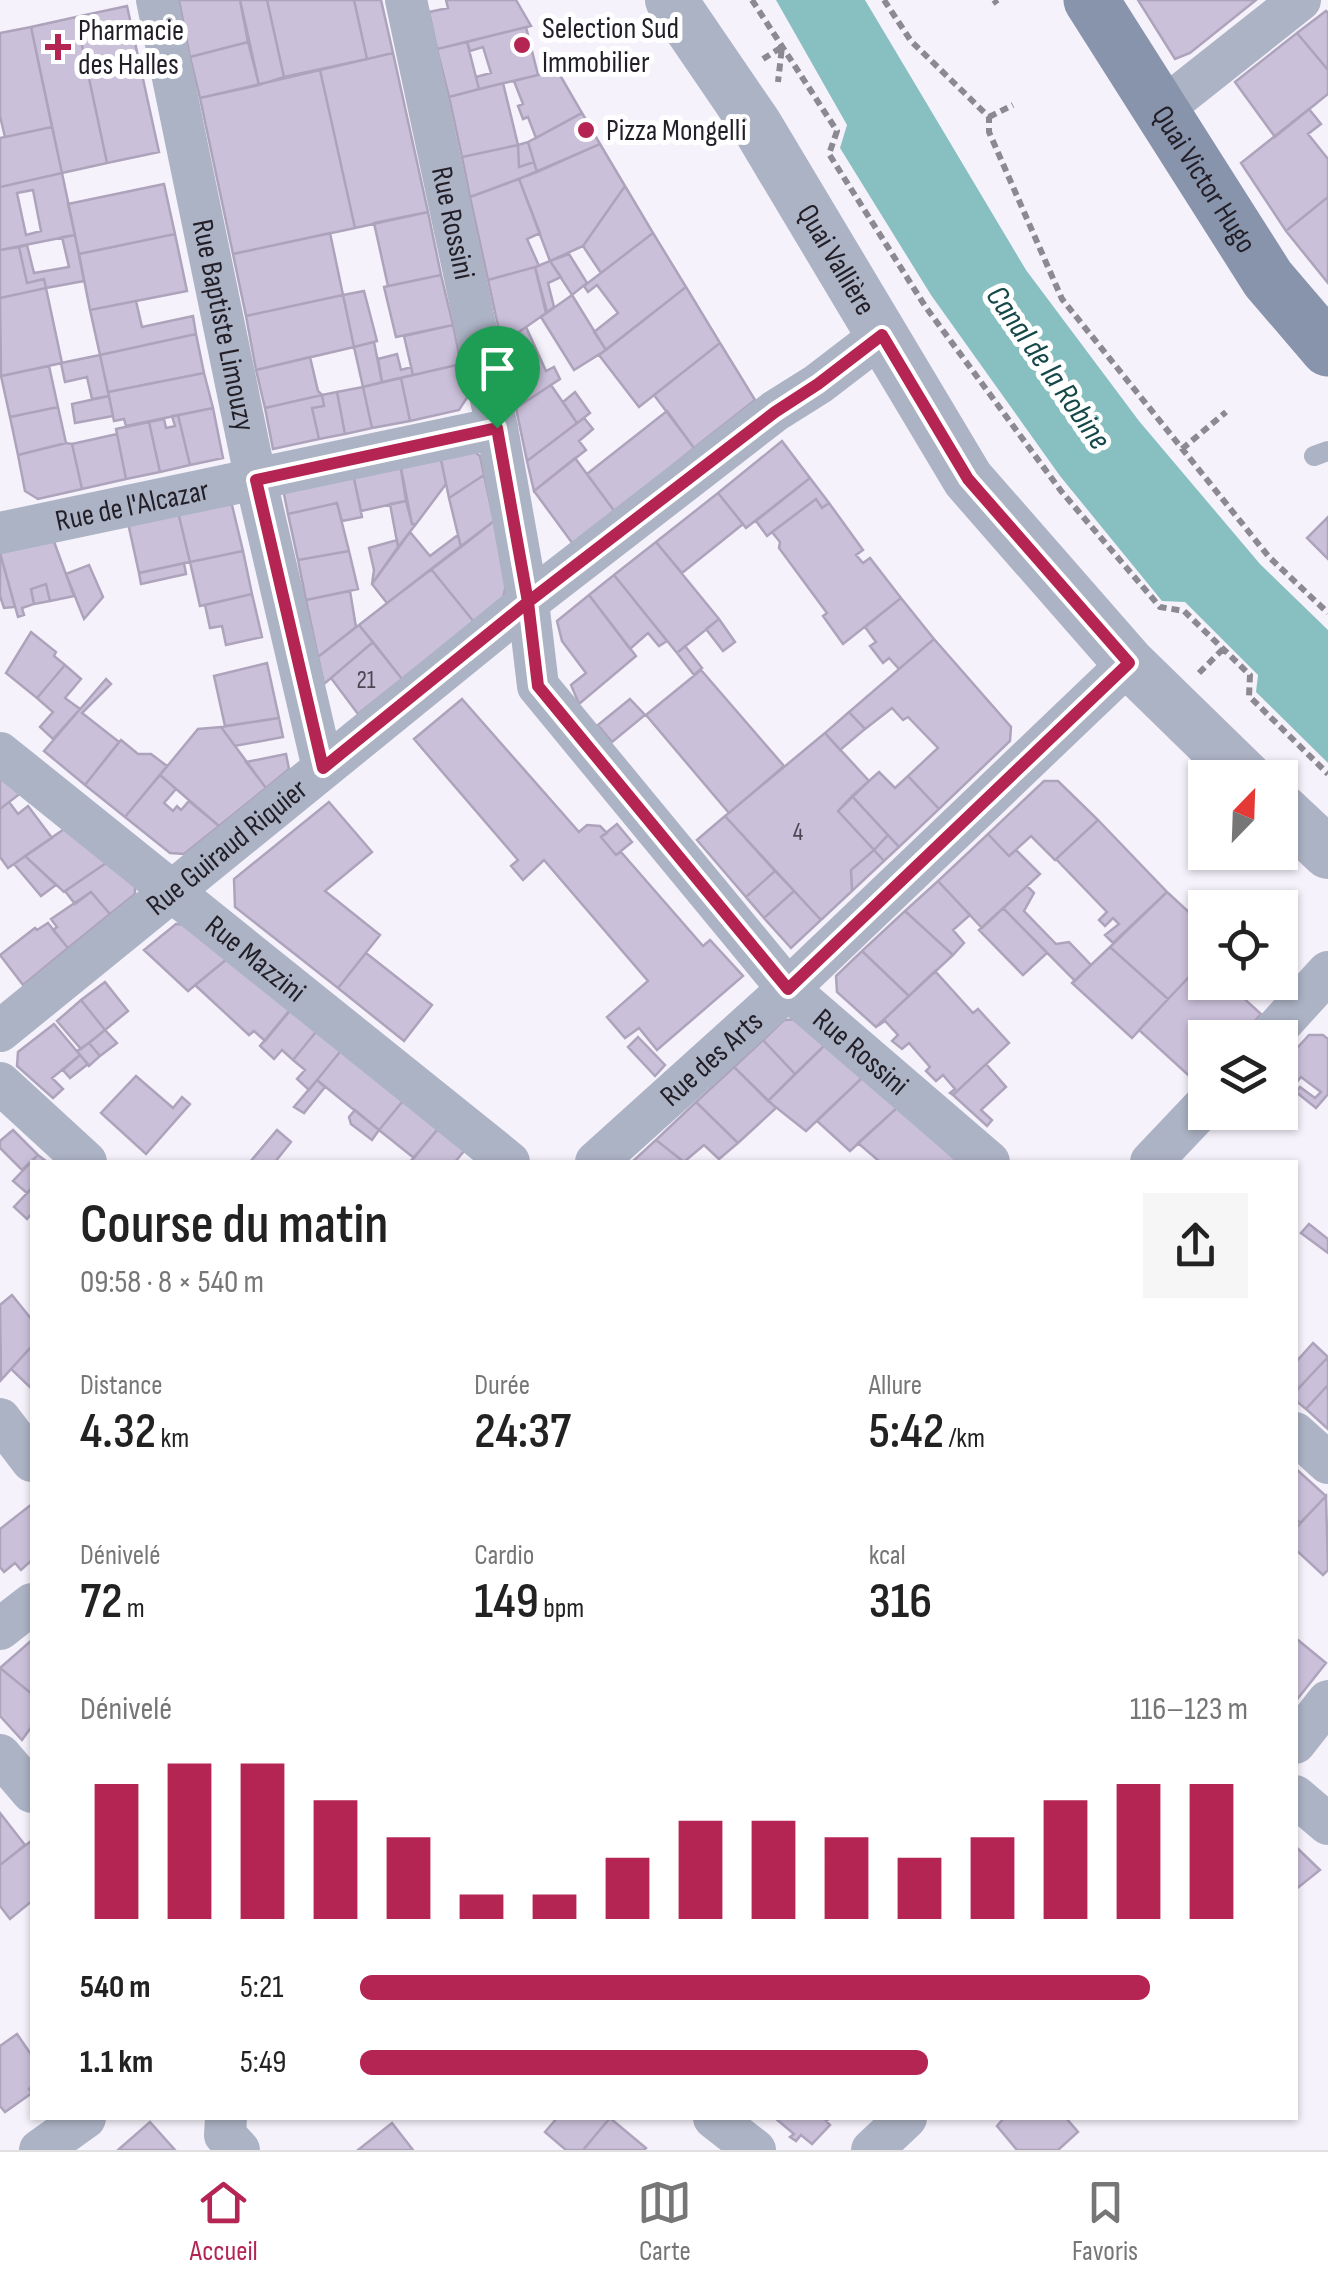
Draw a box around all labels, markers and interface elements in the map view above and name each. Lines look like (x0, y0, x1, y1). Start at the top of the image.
place label: Selection Sud Immobilier (542, 11, 679, 81)
place label: Pharmacie des Halles (78, 13, 184, 83)
marker: Selection Sud Immobilier (511, 34, 533, 56)
marker: Pharmacie des Halles (47, 36, 69, 58)
street label: Quai Victor Hugo (1144, 99, 1264, 260)
place label: Pizza Mongelli (606, 113, 747, 149)
marker: Pizza Mongelli (575, 119, 597, 141)
street label: Rue Rossini (423, 163, 482, 283)
street label: Quai Vallière (789, 198, 883, 322)
street label: Rue Baptiste Limouzy (184, 216, 262, 435)
water label: Canal de la Robine (977, 278, 1119, 457)
pin (455, 326, 540, 429)
icon: arrive (470, 341, 525, 396)
street label: Rue de l'Alcazar (52, 472, 213, 540)
house number: 21 (356, 665, 376, 696)
north arrow (1188, 760, 1298, 870)
map controls (1188, 760, 1298, 1130)
street label: Rue Guiraud Riquier (140, 771, 315, 924)
house number: 4 (793, 817, 803, 848)
button: locate (1188, 890, 1298, 1000)
street label: Rue Mazzini (198, 908, 312, 1010)
street label: Rue Rossini (805, 1002, 915, 1104)
street label: Rue des Arts (653, 1004, 771, 1114)
button: layers (1188, 1020, 1298, 1130)
text: Course du matin (80, 1192, 388, 1259)
button: share (1143, 1193, 1248, 1298)
text: 09:58 · 8 × 540 m (80, 1263, 264, 1302)
text: Distance (80, 1369, 163, 1402)
text: Durée (474, 1369, 530, 1402)
text: Allure (869, 1369, 922, 1402)
text: 4.32 (80, 1402, 156, 1462)
text: 24:37 (474, 1402, 571, 1462)
text: 5:42 (869, 1402, 944, 1462)
text: km (156, 1422, 189, 1455)
text: /km (944, 1422, 985, 1455)
text: Dénivelé (80, 1539, 161, 1572)
text: Cardio (474, 1539, 534, 1572)
text: kcal (869, 1539, 906, 1572)
text: 72 (80, 1572, 122, 1632)
text: 149 (474, 1572, 539, 1632)
text: 316 (869, 1572, 932, 1632)
text: m (122, 1592, 145, 1625)
text: bpm (539, 1592, 584, 1625)
text: Dénivelé (80, 1690, 172, 1729)
text: 116–123 m (1130, 1690, 1248, 1729)
text: 540 m (80, 1968, 150, 2007)
text: 5:21 (240, 1968, 283, 2007)
text: 1.1 km (80, 2043, 153, 2082)
text: 5:49 (240, 2043, 287, 2082)
tab: Accueil (190, 2175, 258, 2268)
tab: Carte (637, 2175, 692, 2268)
tab: Favoris (1072, 2175, 1138, 2268)

